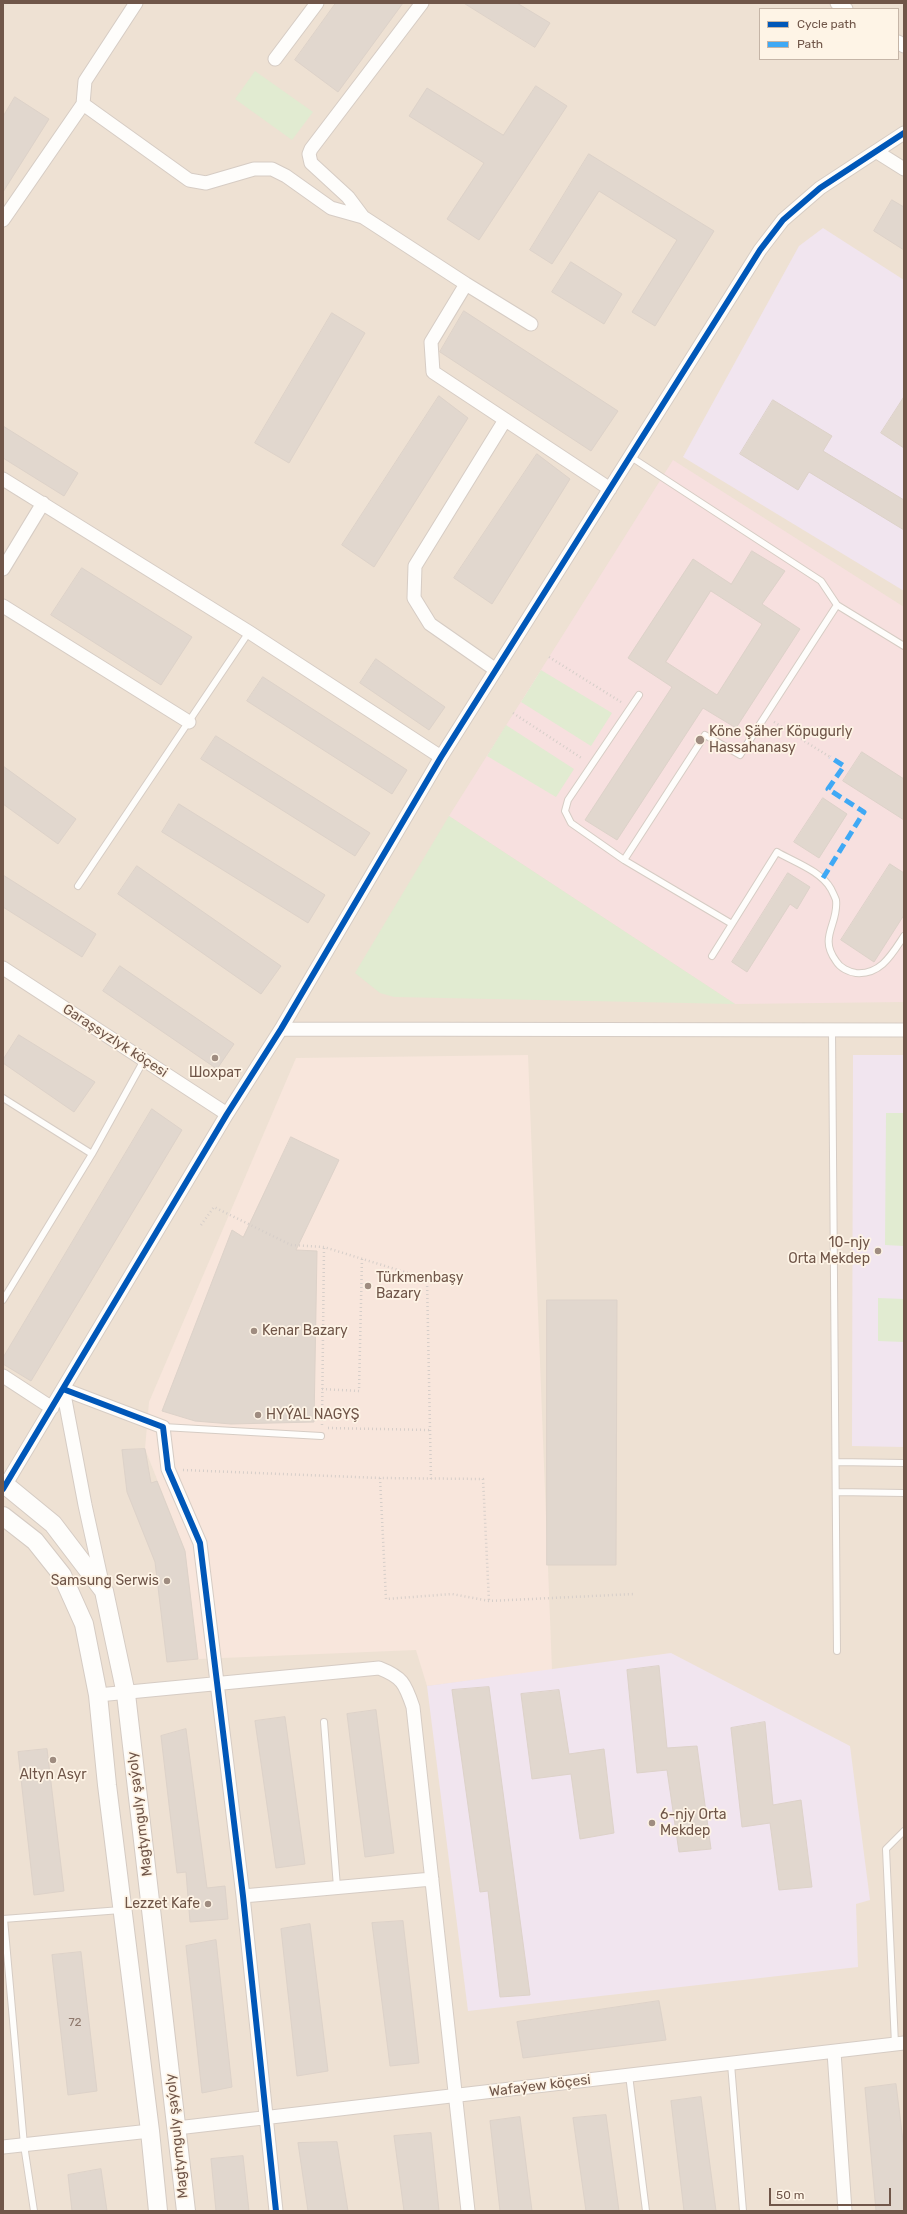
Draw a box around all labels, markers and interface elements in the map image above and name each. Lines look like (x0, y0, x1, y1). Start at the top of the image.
legend (759, 8, 899, 60)
text: Cycle path (797, 17, 856, 31)
text: Path (797, 37, 823, 51)
place label: Köne Şäher Köpugurly Hassahanasy (709, 724, 852, 756)
marker: Köne Şäher Köpugurly Hassahanasy (694, 734, 706, 746)
street label: Garaşsyzlyk köçesi (59, 1001, 171, 1081)
marker: Шохрат (210, 1053, 220, 1063)
place label: Шохрат (189, 1065, 241, 1081)
place label: 10-njy Orta Mekdep (788, 1235, 870, 1268)
marker: 10-njy Orta Mekdep (873, 1246, 883, 1256)
place label: Türkmenbaşy Bazary (376, 1270, 463, 1302)
marker: Türkmenbaşy Bazary (363, 1281, 373, 1291)
place label: Kenar Bazary (262, 1323, 348, 1339)
marker: Kenar Bazary (249, 1326, 259, 1336)
place label: HYÝAL NAGYŞ (266, 1407, 359, 1423)
marker: HYÝAL NAGYŞ (253, 1410, 263, 1420)
place label: Samsung Serwis (51, 1573, 159, 1589)
marker: Samsung Serwis (162, 1576, 172, 1586)
street label: Magtymguly şaýoly (124, 1751, 156, 1877)
marker: Altyn Asyr (48, 1755, 58, 1765)
place label: Altyn Asyr (19, 1767, 87, 1783)
place label: 6-njy Orta Mekdep (660, 1807, 726, 1840)
marker: 6-njy Orta Mekdep (647, 1818, 657, 1828)
place label: Lezzet Kafe (125, 1896, 200, 1912)
marker: Lezzet Kafe (203, 1899, 213, 1909)
house number: 72 (68, 2016, 82, 2030)
street label: Wafaýew köçesi (488, 2071, 592, 2101)
street label: Magtymguly şaýoly (162, 2073, 192, 2199)
scale bar (771, 2180, 893, 2206)
text: 50 m (776, 2188, 804, 2202)

